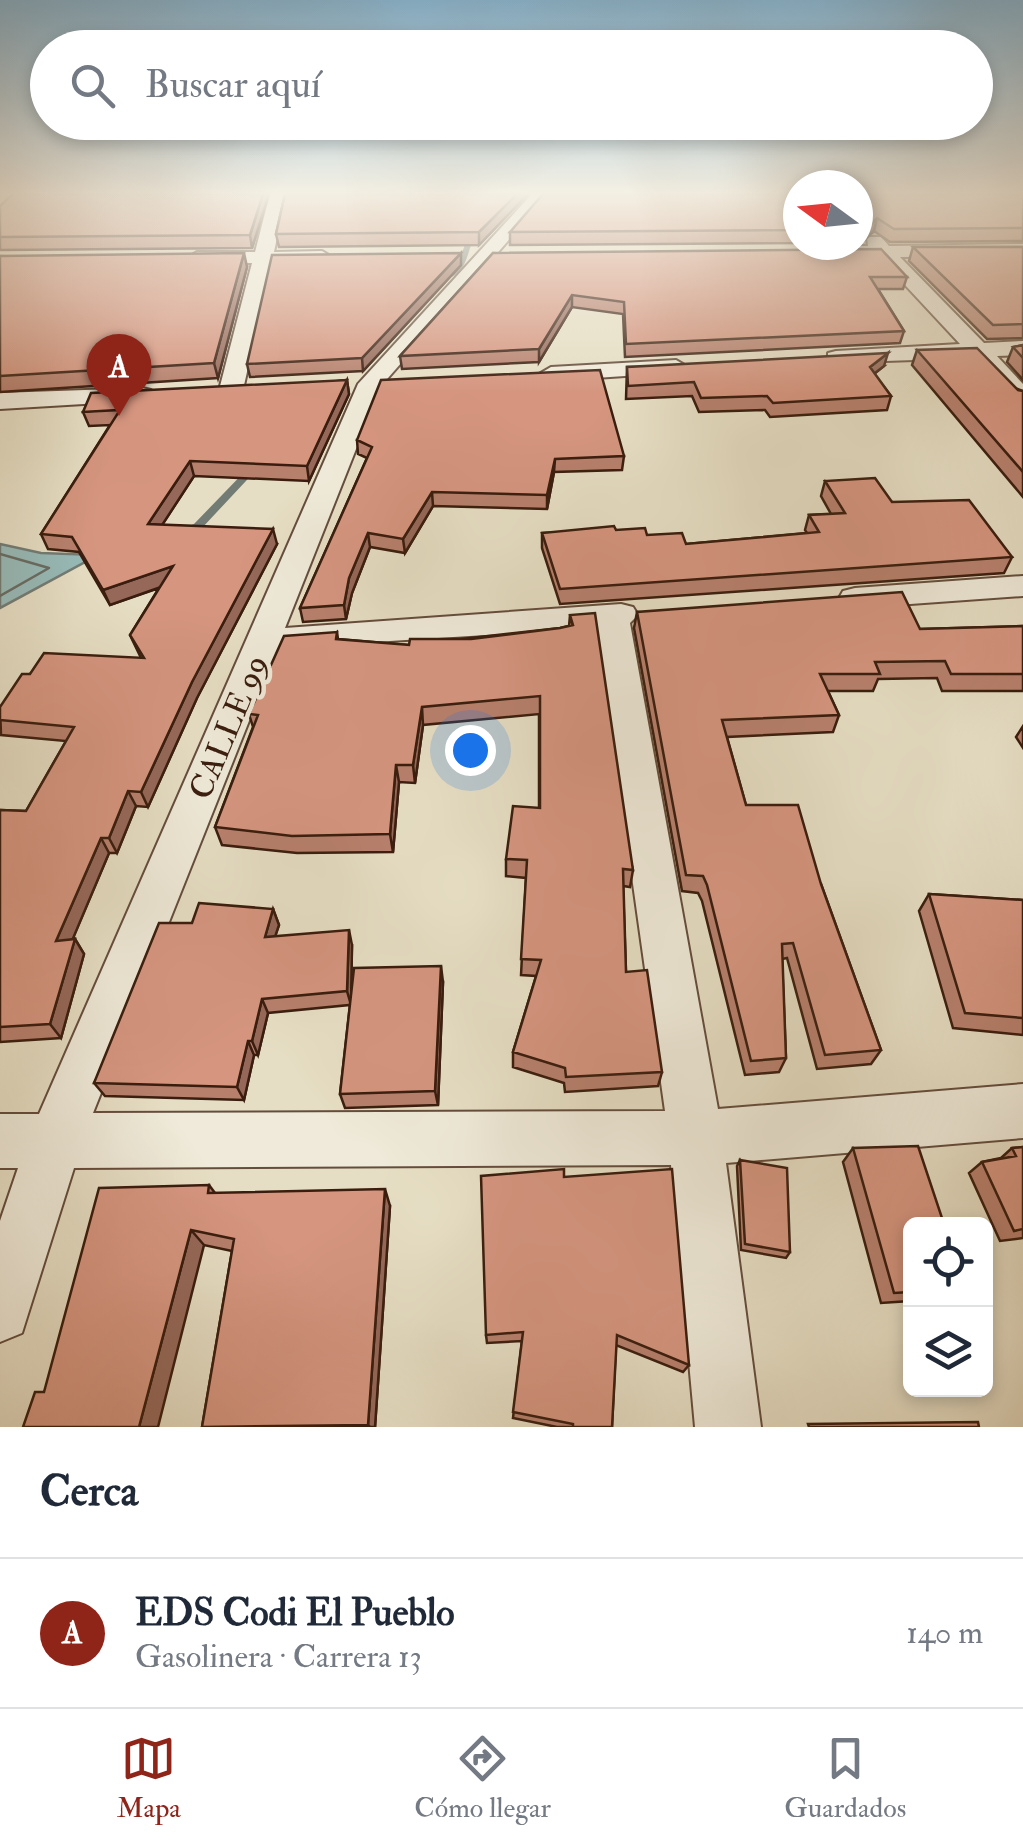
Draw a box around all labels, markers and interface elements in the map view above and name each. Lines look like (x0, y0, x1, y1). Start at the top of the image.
search box (30, 30, 993, 140)
icon: search (65, 58, 120, 113)
text: Buscar aquí (145, 61, 321, 109)
north arrow (783, 170, 873, 260)
pin: A (86, 334, 152, 416)
street label: CALLE 99 (181, 649, 277, 805)
your location (445, 725, 496, 776)
map controls (903, 1217, 993, 1397)
button: locate (903, 1217, 993, 1307)
button: layers (903, 1307, 993, 1397)
text: Cerca (40, 1466, 138, 1518)
text: EDS Codi El Pueblo (135, 1589, 455, 1637)
text: A (62, 1613, 83, 1653)
text: 140 m (906, 1613, 983, 1653)
text: Gasolinera · Carrera 13 (135, 1637, 422, 1677)
tab: Mapa (117, 1731, 181, 1826)
tab: Cómo llegar (414, 1731, 551, 1826)
tab: Guardados (784, 1731, 906, 1826)

